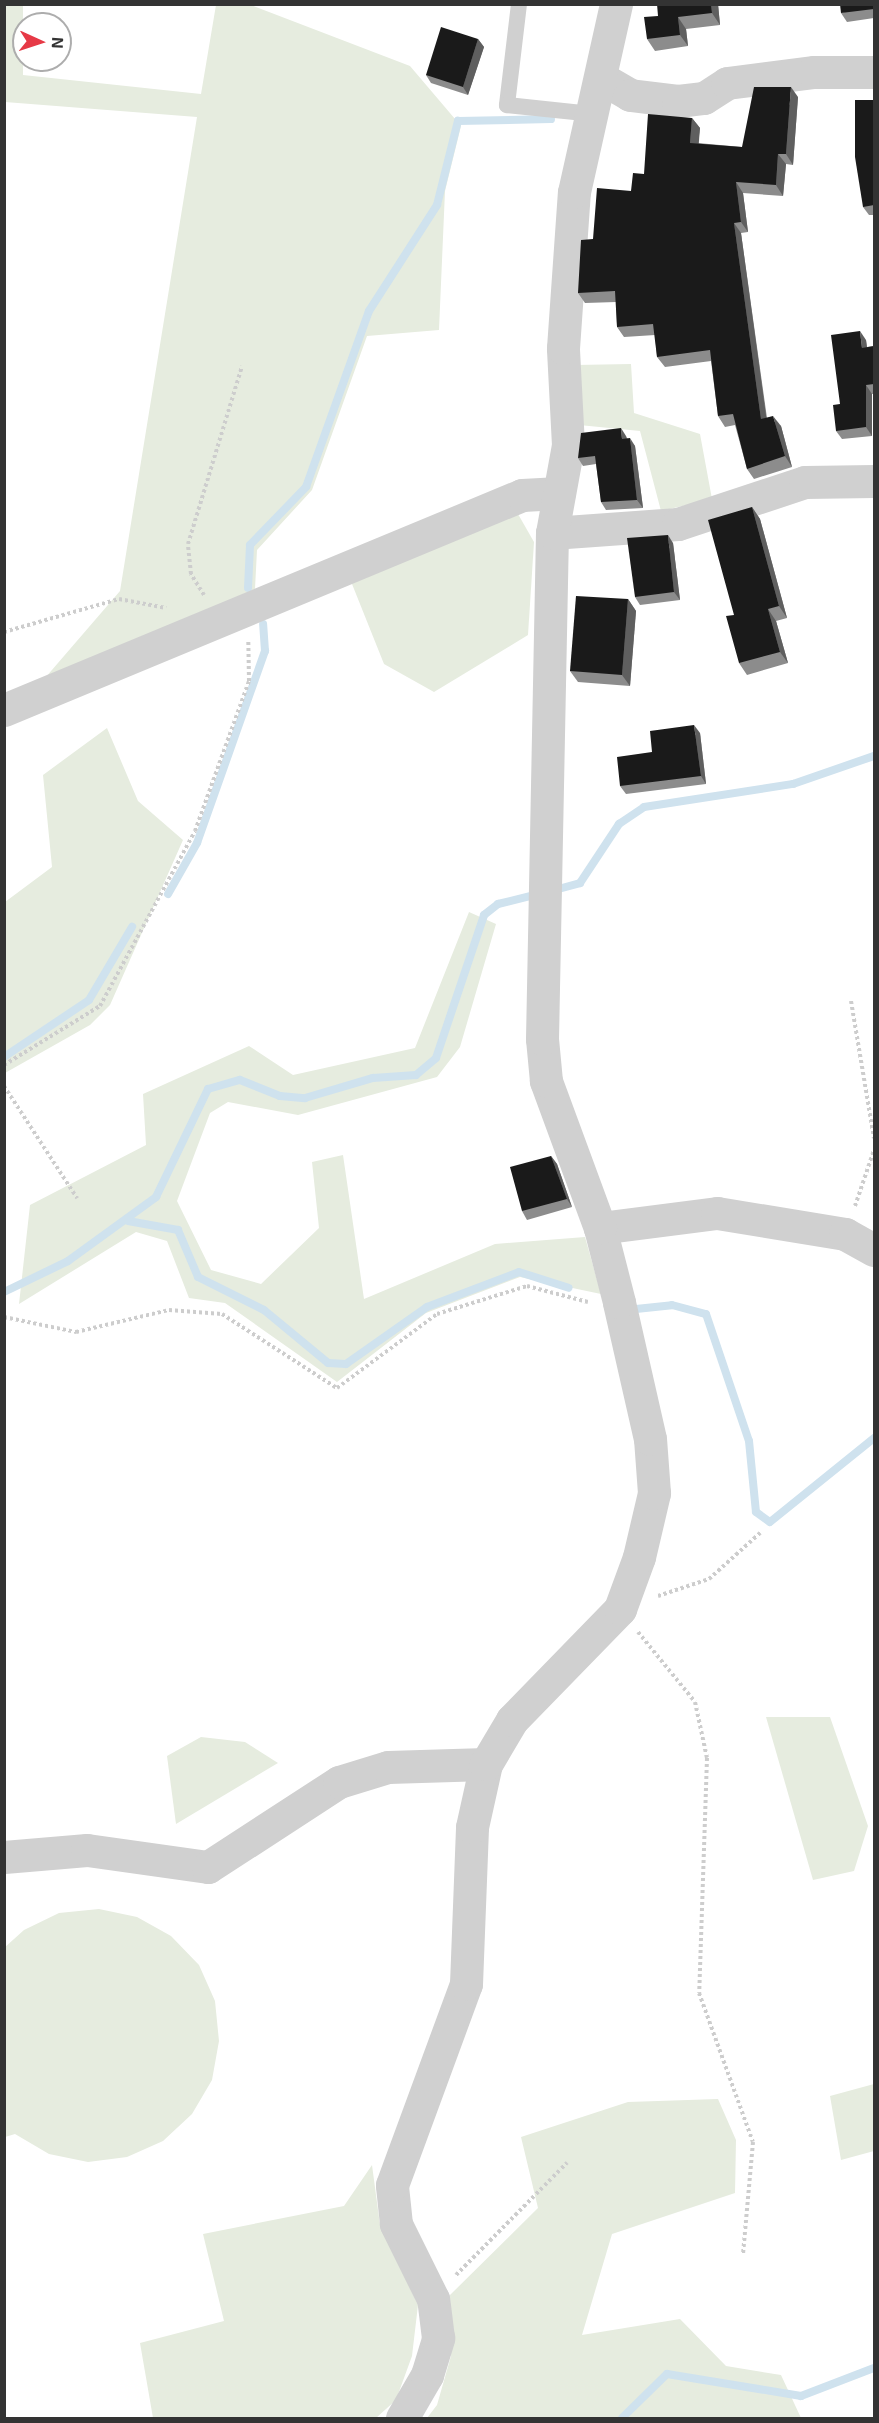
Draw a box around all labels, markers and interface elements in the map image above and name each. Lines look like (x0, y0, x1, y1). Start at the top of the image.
north arrow (12, 12, 72, 72)
text: N (49, 37, 68, 49)

